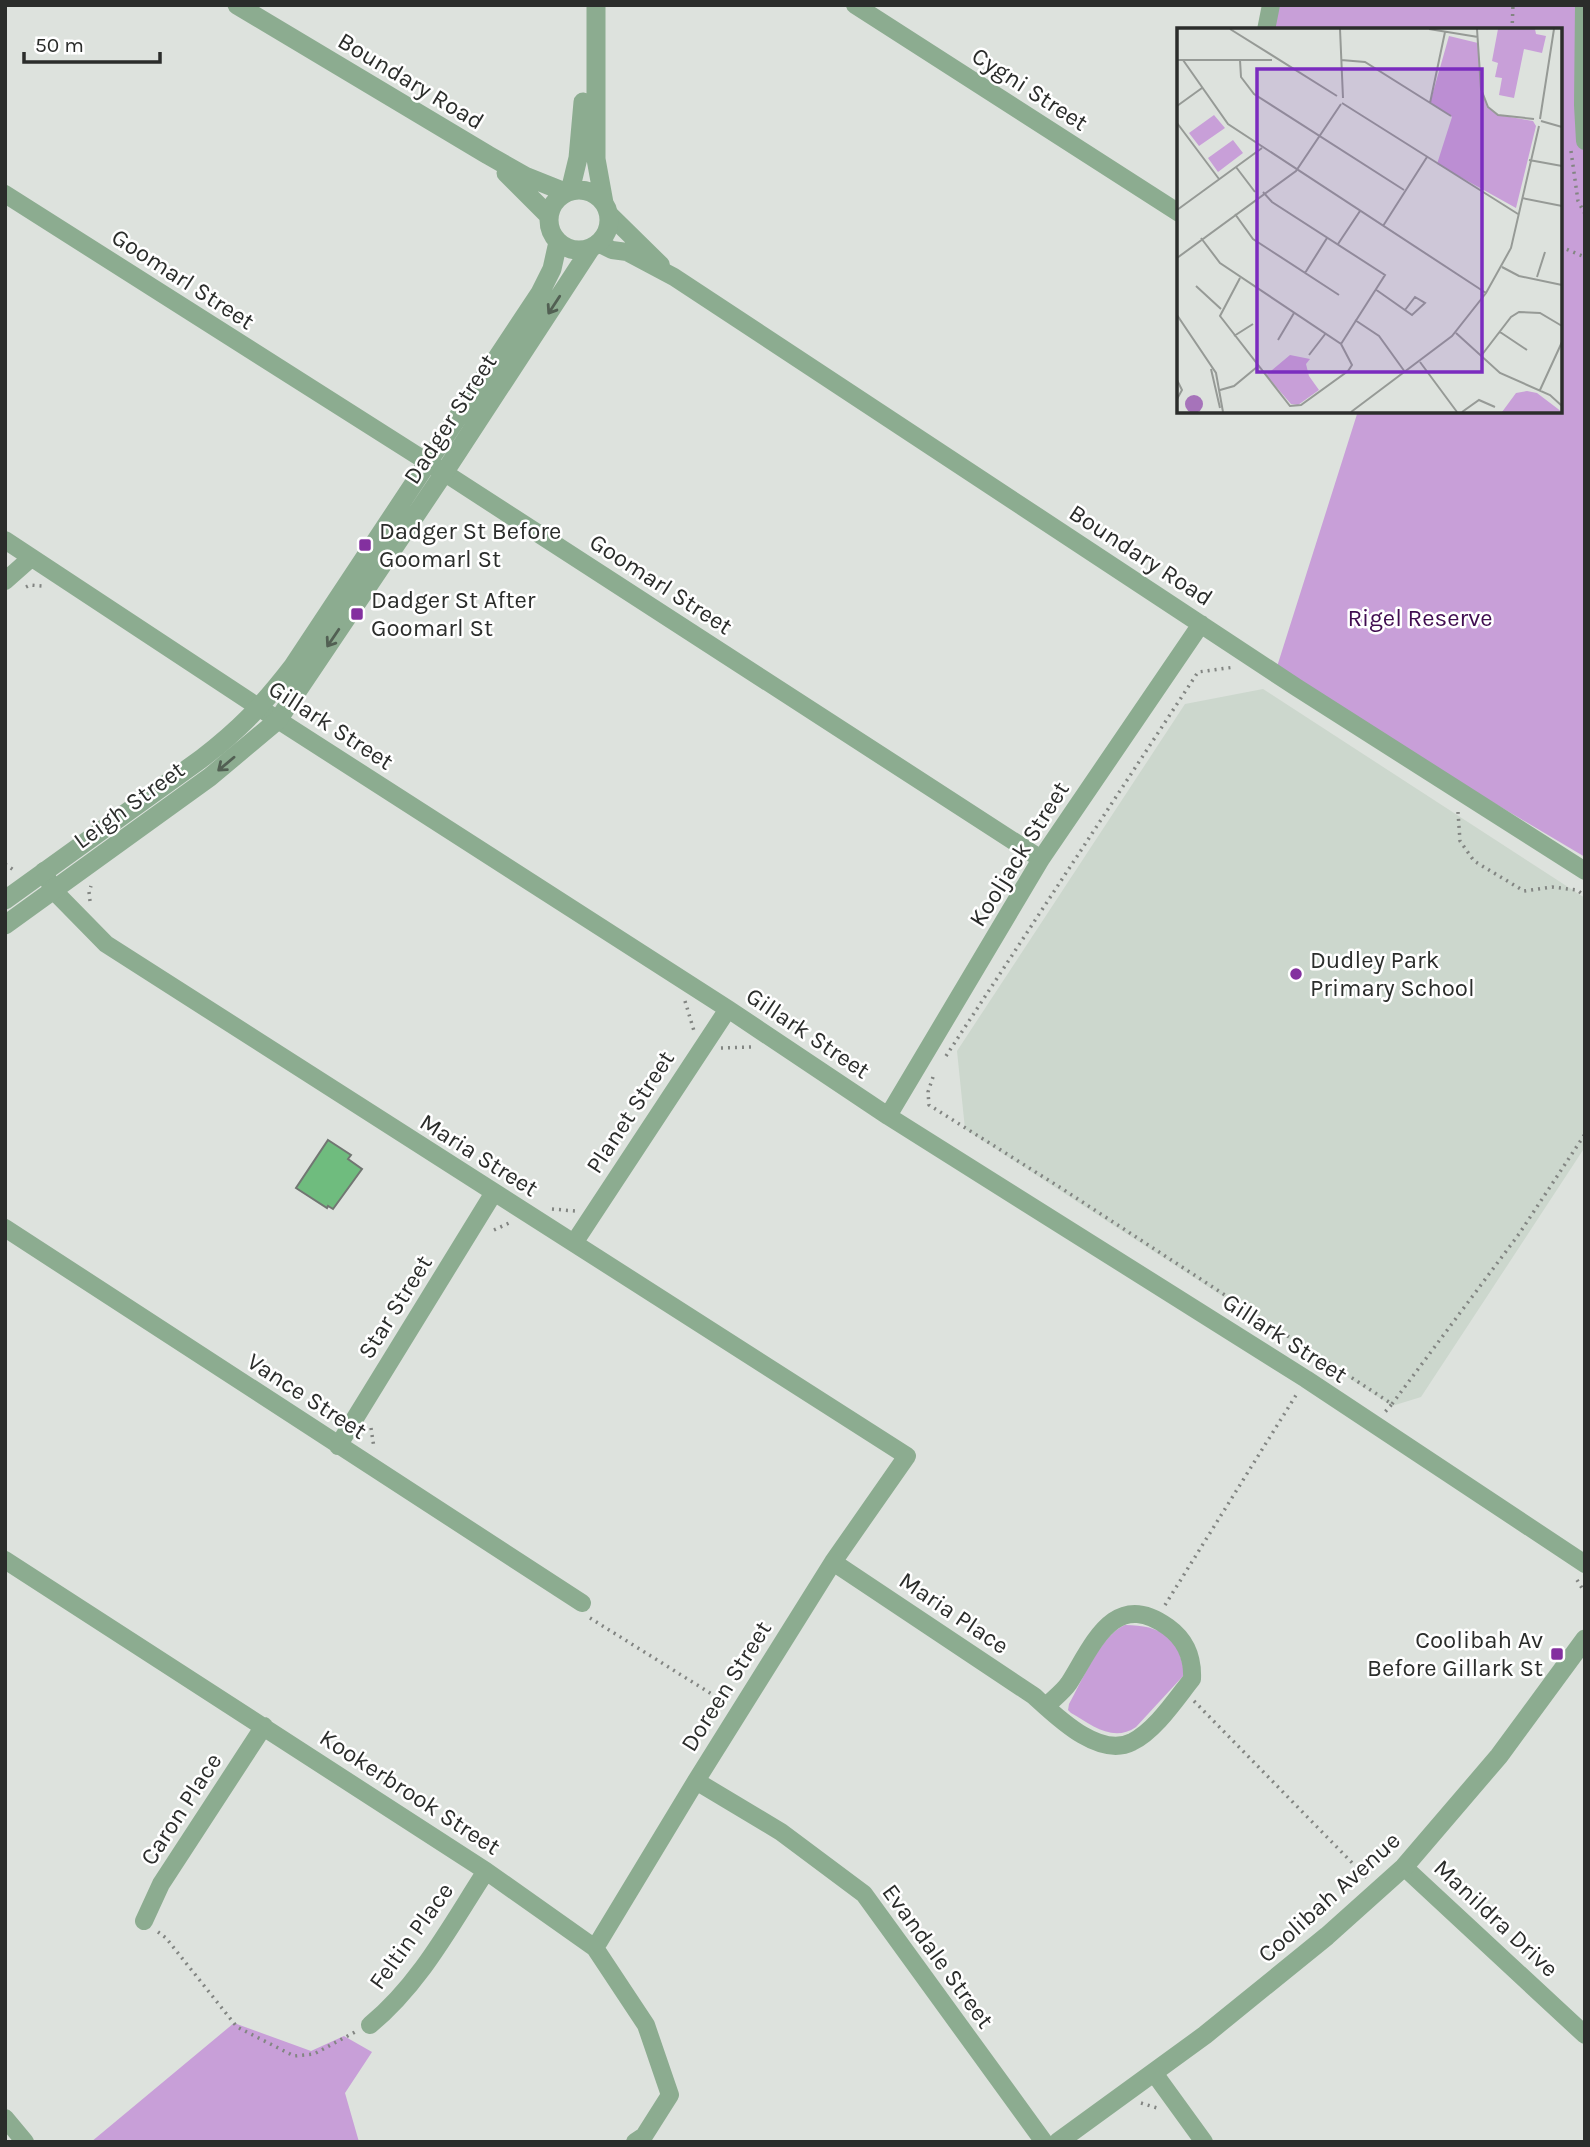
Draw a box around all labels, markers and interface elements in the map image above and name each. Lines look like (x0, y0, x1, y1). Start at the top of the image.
scale bar (24, 21, 161, 65)
street label: Boundary Road (333, 26, 489, 136)
inset map (1177, 28, 1562, 413)
text: 50 m (35, 33, 84, 57)
street label: Cygni Street (967, 41, 1093, 137)
street label: Goomarl Street (106, 223, 260, 335)
one-way arrow (546, 295, 561, 314)
street label: Dadger Street (398, 349, 502, 489)
street label: Boundary Road (1064, 498, 1218, 612)
place label: Dadger St Before Goomarl St (379, 517, 561, 573)
street label: Goomarl Street (584, 528, 738, 640)
marker: Dadger St Before Goomarl St (357, 537, 373, 553)
place label: Dadger St After Goomarl St (371, 586, 536, 642)
park label: Rigel Reserve (1347, 604, 1493, 632)
marker: Dadger St After Goomarl St (349, 606, 365, 622)
one-way arrow (326, 627, 340, 647)
street label: Gillark Street (263, 674, 399, 776)
street label: Leigh Street (68, 755, 190, 855)
one-way arrow (217, 756, 235, 772)
street label: Kooljack Street (963, 776, 1075, 932)
place label: Dudley Park Primary School (1310, 946, 1475, 1002)
marker: Dudley Park Primary School (1288, 966, 1304, 982)
street label: Gillark Street (741, 981, 875, 1085)
street label: Planet Street (580, 1045, 680, 1179)
street label: Maria Street (415, 1108, 543, 1202)
street label: Star Street (352, 1250, 438, 1364)
street label: Gillark Street (1217, 1287, 1353, 1389)
street label: Vance Street (242, 1347, 372, 1445)
street label: Maria Place (894, 1566, 1014, 1660)
street label: Doreen Street (675, 1616, 777, 1756)
place label: Coolibah Av Before Gillark St (1367, 1626, 1543, 1682)
marker: Coolibah Av Before Gillark St (1549, 1646, 1565, 1662)
street label: Kookerbrook Street (314, 1723, 506, 1861)
street label: Caron Place (134, 1748, 228, 1870)
street label: Coolibah Avenue (1252, 1826, 1406, 1968)
street label: Manildra Drive (1428, 1853, 1564, 1983)
street label: Feltin Place (363, 1877, 459, 1995)
street label: Evandale Street (876, 1878, 1000, 2034)

